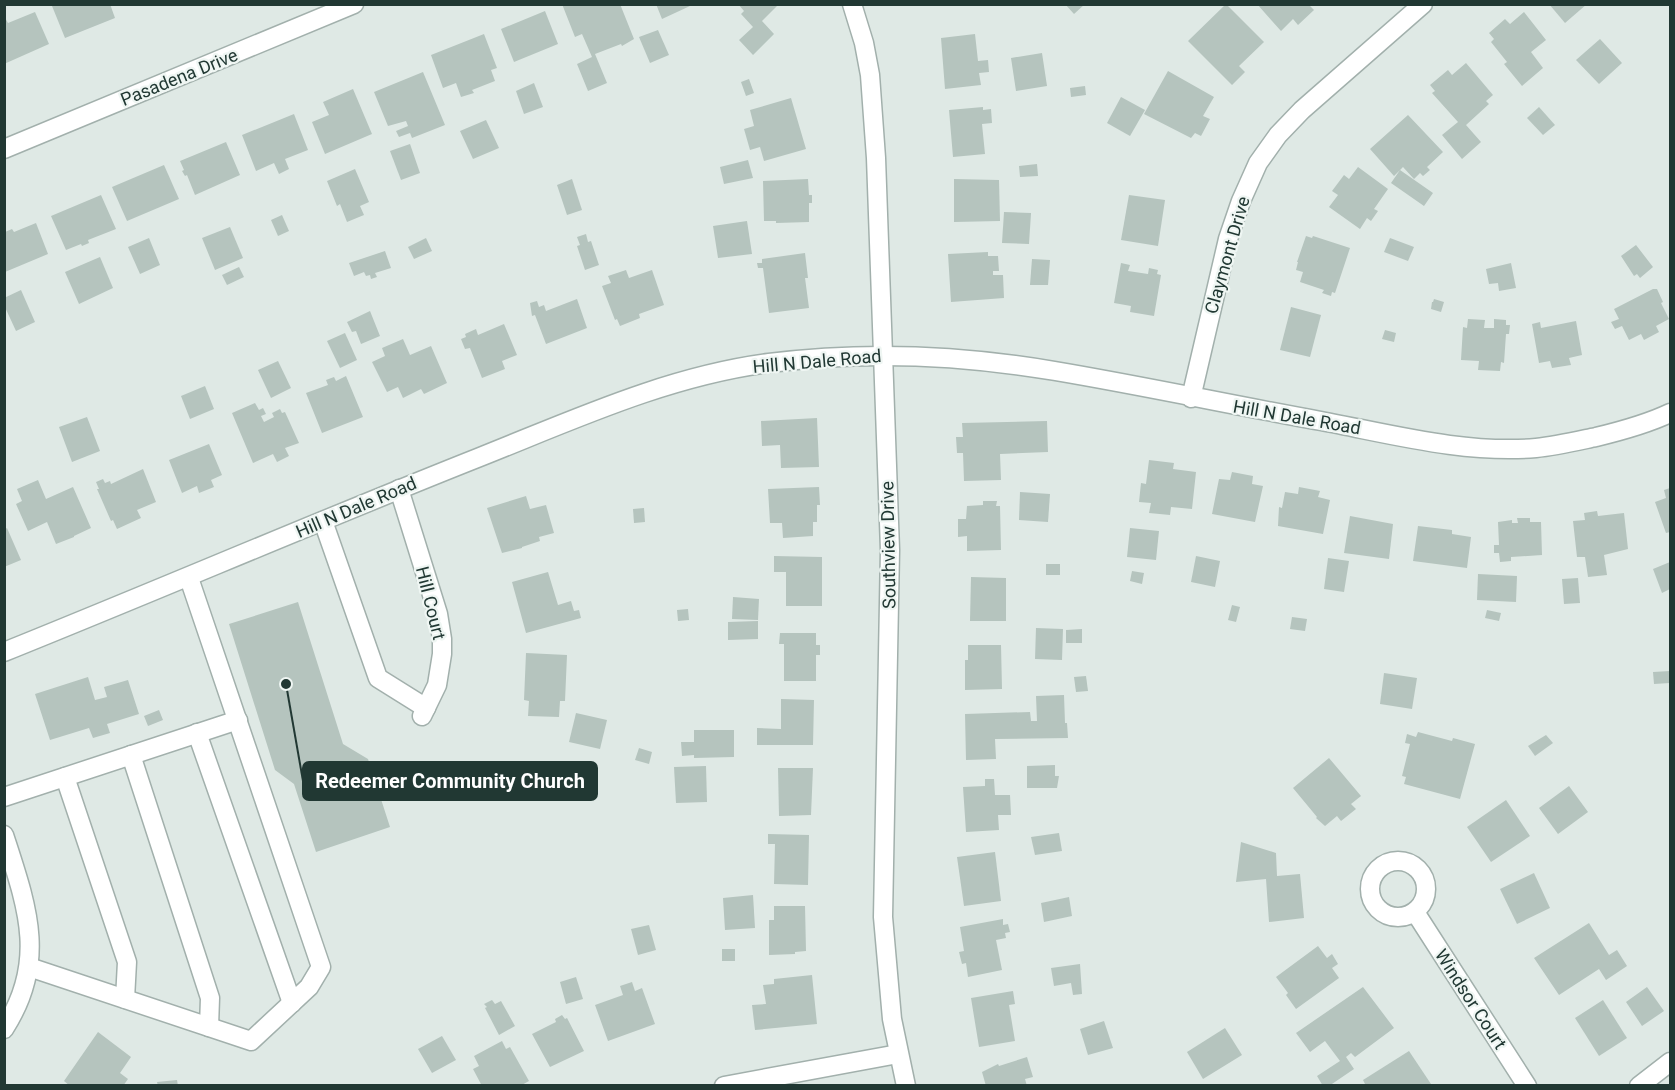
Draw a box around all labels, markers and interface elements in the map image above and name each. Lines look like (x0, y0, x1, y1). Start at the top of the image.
street label: Pasadena Drive (117, 44, 241, 110)
street label: Claymont Drive (1200, 194, 1254, 316)
street label: Hill N Dale Road (752, 345, 882, 377)
street label: Hill N Dale Road (1232, 395, 1362, 439)
street label: Hill N Dale Road (293, 472, 419, 542)
street label: Southview Drive (876, 481, 900, 609)
street label: Hill Court (412, 564, 450, 642)
callout: Redeemer Community Church (303, 762, 597, 800)
text: Redeemer Community Church (315, 769, 585, 793)
street label: Windsor Court (1431, 945, 1511, 1053)

